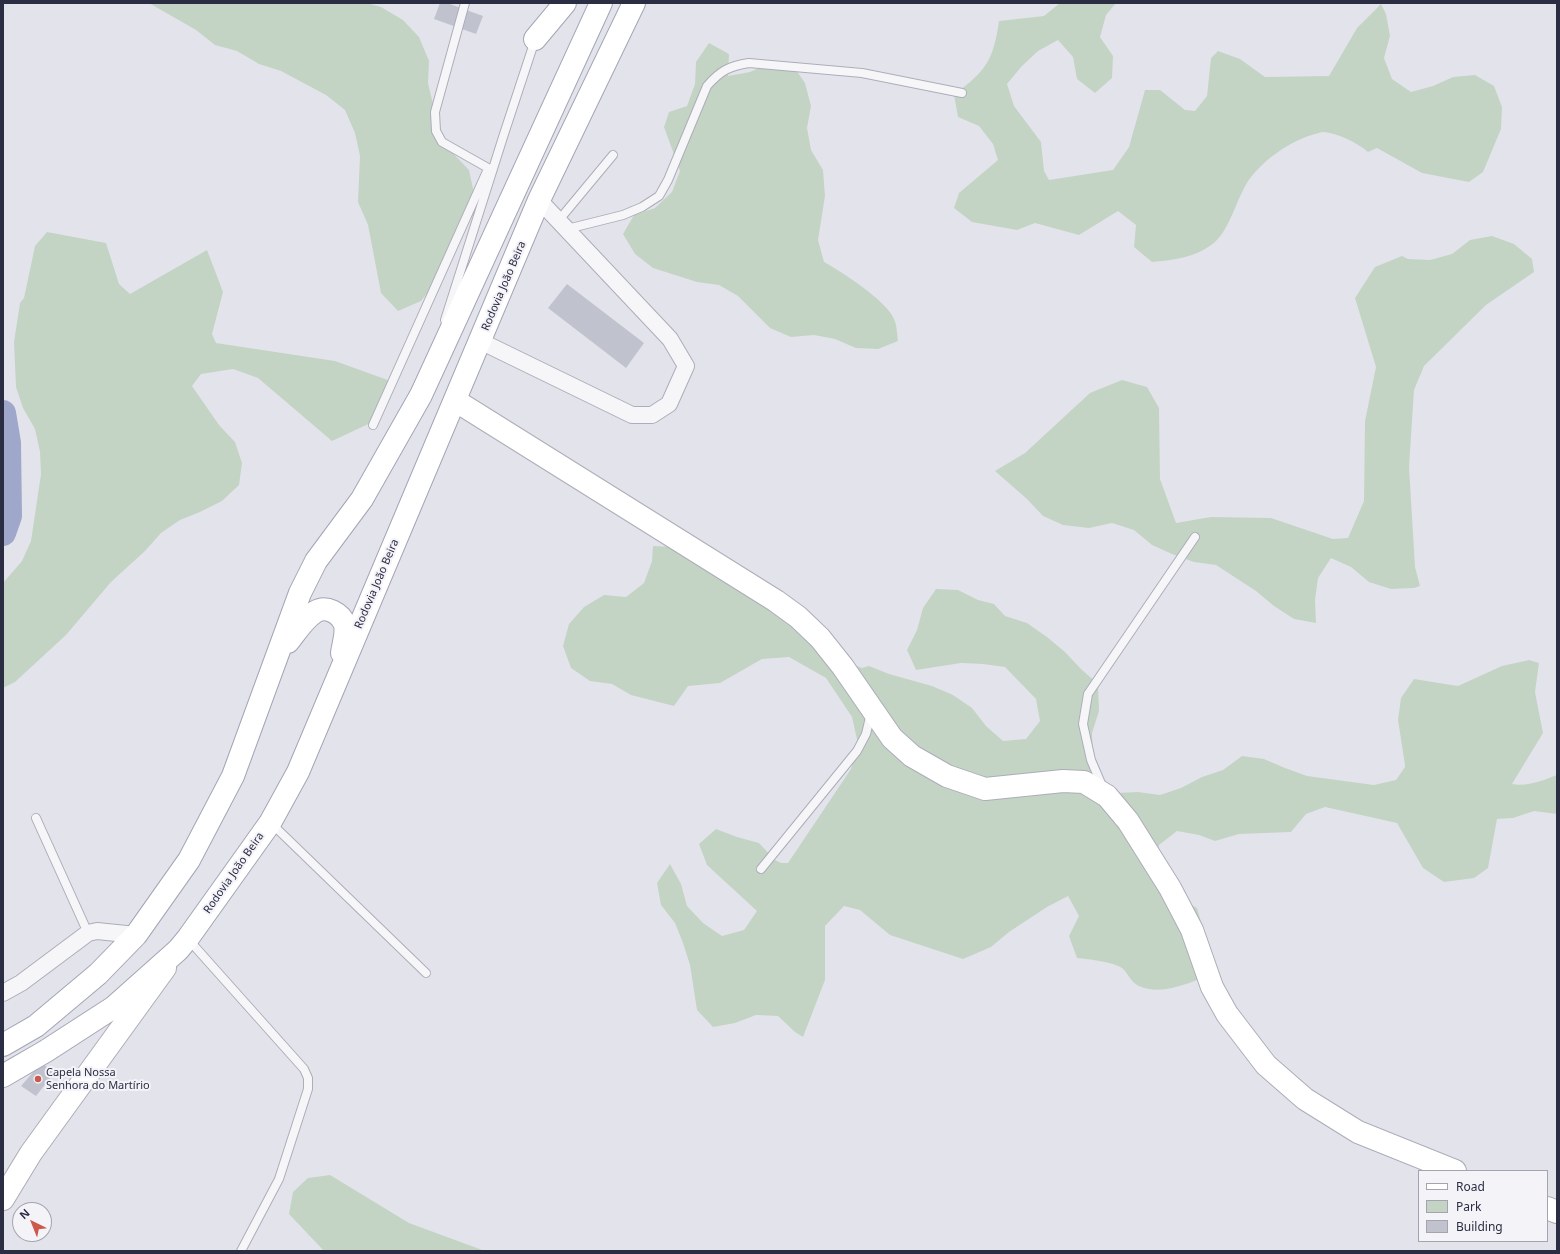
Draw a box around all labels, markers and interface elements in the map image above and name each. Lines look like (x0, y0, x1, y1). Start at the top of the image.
street label: Rodovia João Beira (479, 239, 529, 333)
street label: Rodovia João Beira (352, 537, 402, 631)
street label: Rodovia João Beira (201, 830, 267, 916)
place label: Capela Nossa Senhora do Martírio (46, 1066, 150, 1092)
marker: Capela Nossa Senhora do Martírio (33, 1074, 43, 1084)
legend (1418, 1170, 1548, 1242)
text: Road (1456, 1178, 1485, 1195)
text: Park (1456, 1198, 1481, 1215)
north arrow (12, 1202, 52, 1242)
text: N (16, 1205, 33, 1222)
text: Building (1456, 1218, 1503, 1235)

